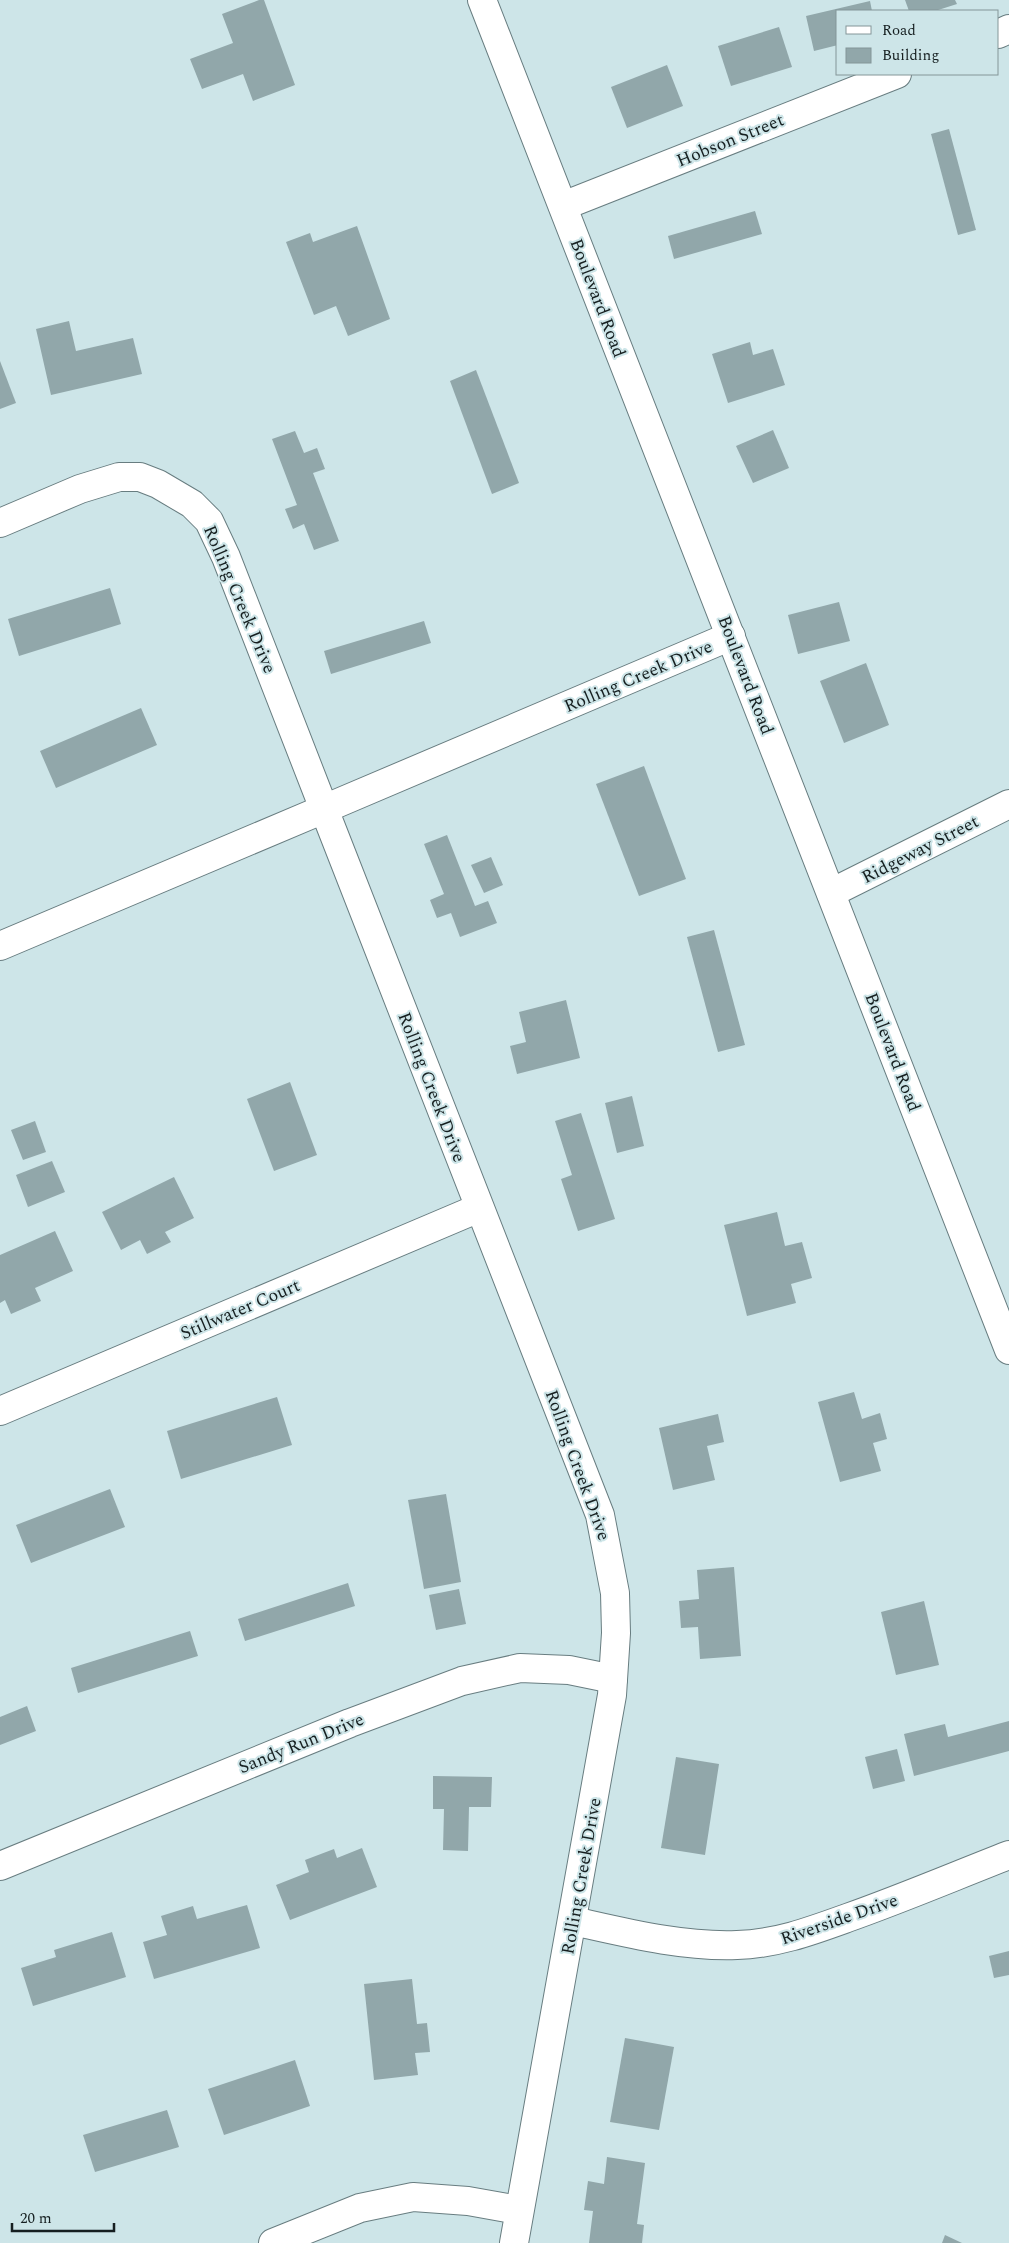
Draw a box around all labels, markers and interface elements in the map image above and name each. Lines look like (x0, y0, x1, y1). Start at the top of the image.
legend (836, 10, 999, 75)
text: Road (882, 19, 916, 42)
text: Building (882, 44, 939, 67)
street label: Hobson Street (672, 107, 788, 174)
street label: Boulevard Road (562, 235, 633, 362)
street label: Rolling Creek Drive (196, 521, 283, 678)
street label: Boulevard Road (710, 612, 781, 739)
street label: Rolling Creek Drive (560, 633, 717, 720)
street label: Ridgeway Street (857, 808, 984, 891)
street label: Boulevard Road (857, 989, 928, 1116)
street label: Rolling Creek Drive (390, 1008, 473, 1166)
street label: Stillwater Court (176, 1272, 304, 1347)
street label: Rolling Creek Drive (538, 1386, 617, 1544)
street label: Sandy Run Drive (234, 1706, 368, 1781)
street label: Rolling Creek Drive (554, 1796, 609, 1957)
street label: Riverside Drive (777, 1887, 902, 1952)
scale bar (12, 2200, 115, 2232)
text: 20 m (20, 2207, 52, 2230)

